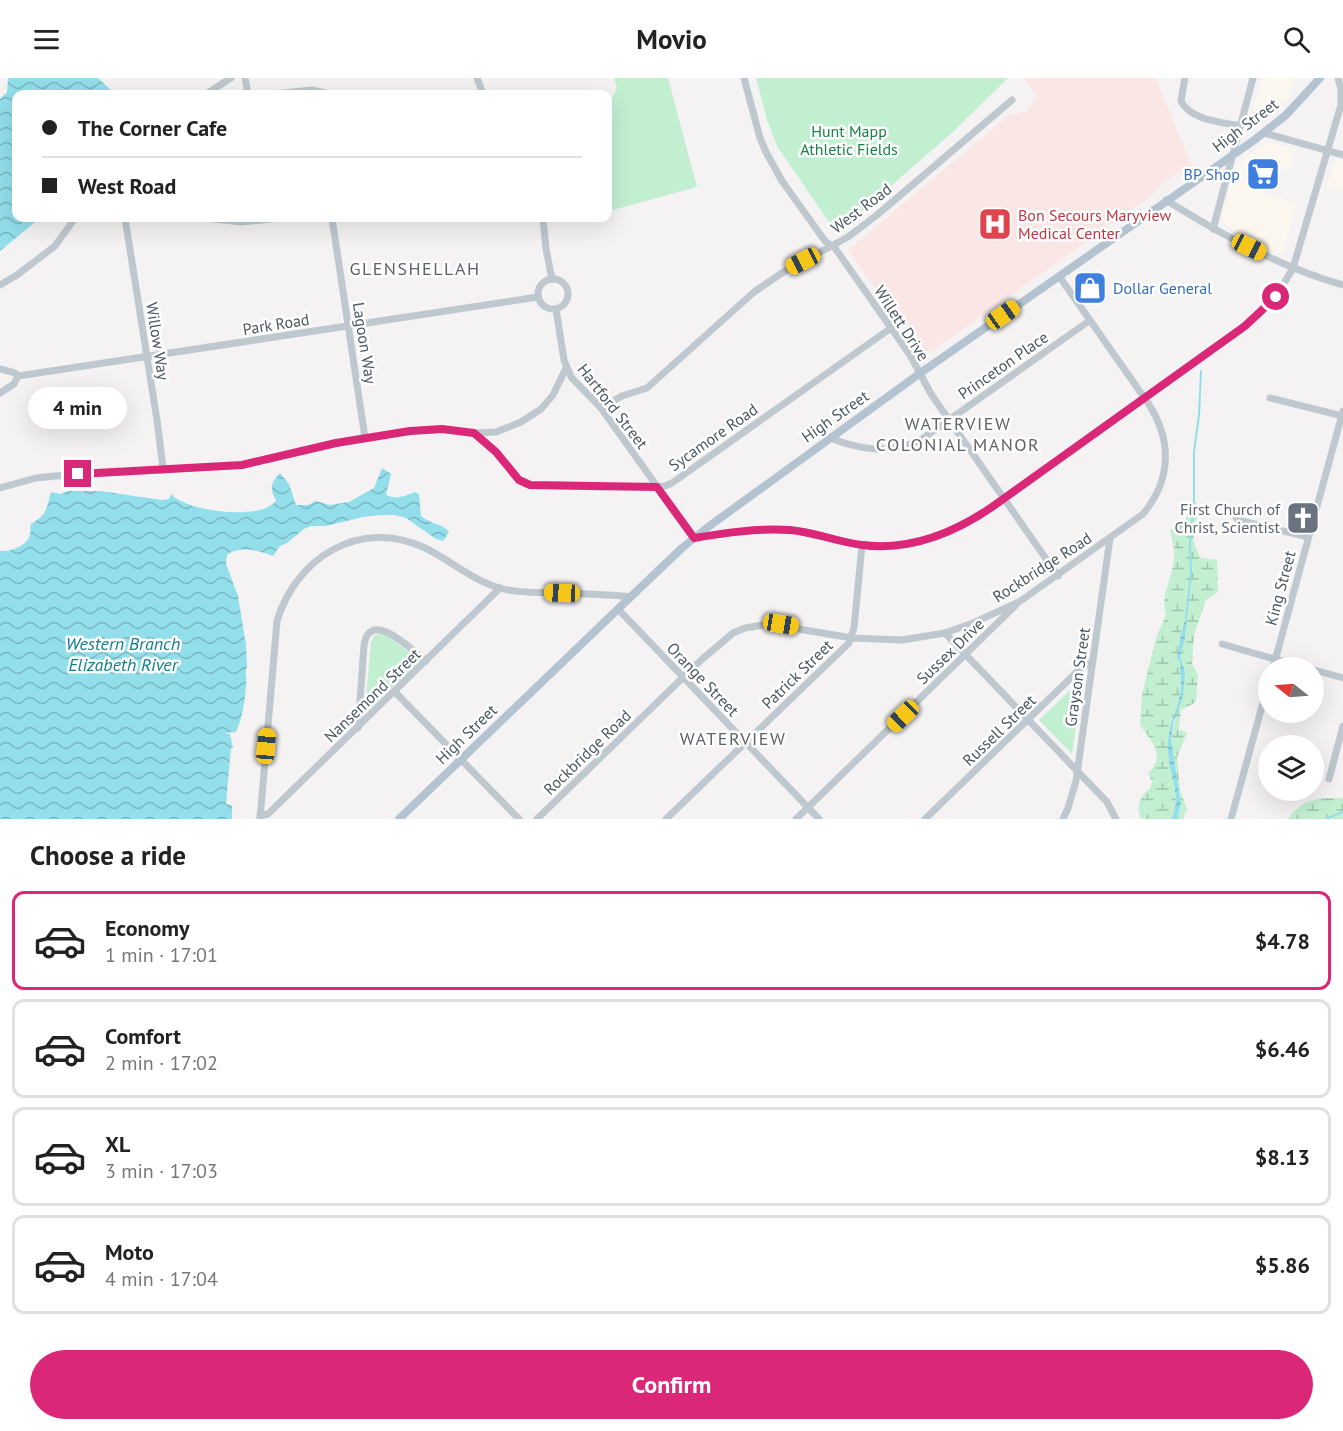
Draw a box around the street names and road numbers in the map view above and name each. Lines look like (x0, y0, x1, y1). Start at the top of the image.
street label: High Street (1208, 93, 1282, 156)
street label: West Road (827, 179, 895, 237)
street label: Willett Drive (870, 281, 934, 365)
street label: Willow Way (142, 301, 174, 382)
street label: Lagoon Way (349, 301, 381, 386)
street label: Park Road (241, 309, 311, 339)
street label: Princeton Place (954, 327, 1052, 403)
street label: Hartford Street (573, 359, 653, 453)
street label: High Street (798, 385, 873, 446)
street label: Sycamore Road (665, 399, 761, 475)
street label: Rockbridge Road (989, 528, 1095, 606)
street label: King Street (1260, 548, 1300, 628)
street label: Sussex Drive (912, 614, 988, 688)
street label: Grayson Street (1060, 626, 1094, 728)
street label: Patrick Street (757, 635, 837, 713)
street label: Orange Street (663, 638, 744, 721)
street label: Nansemond Street (320, 644, 425, 746)
street label: Russell Street (958, 690, 1040, 770)
street label: High Street (431, 699, 501, 768)
street label: Rockbridge Road (539, 705, 635, 799)

